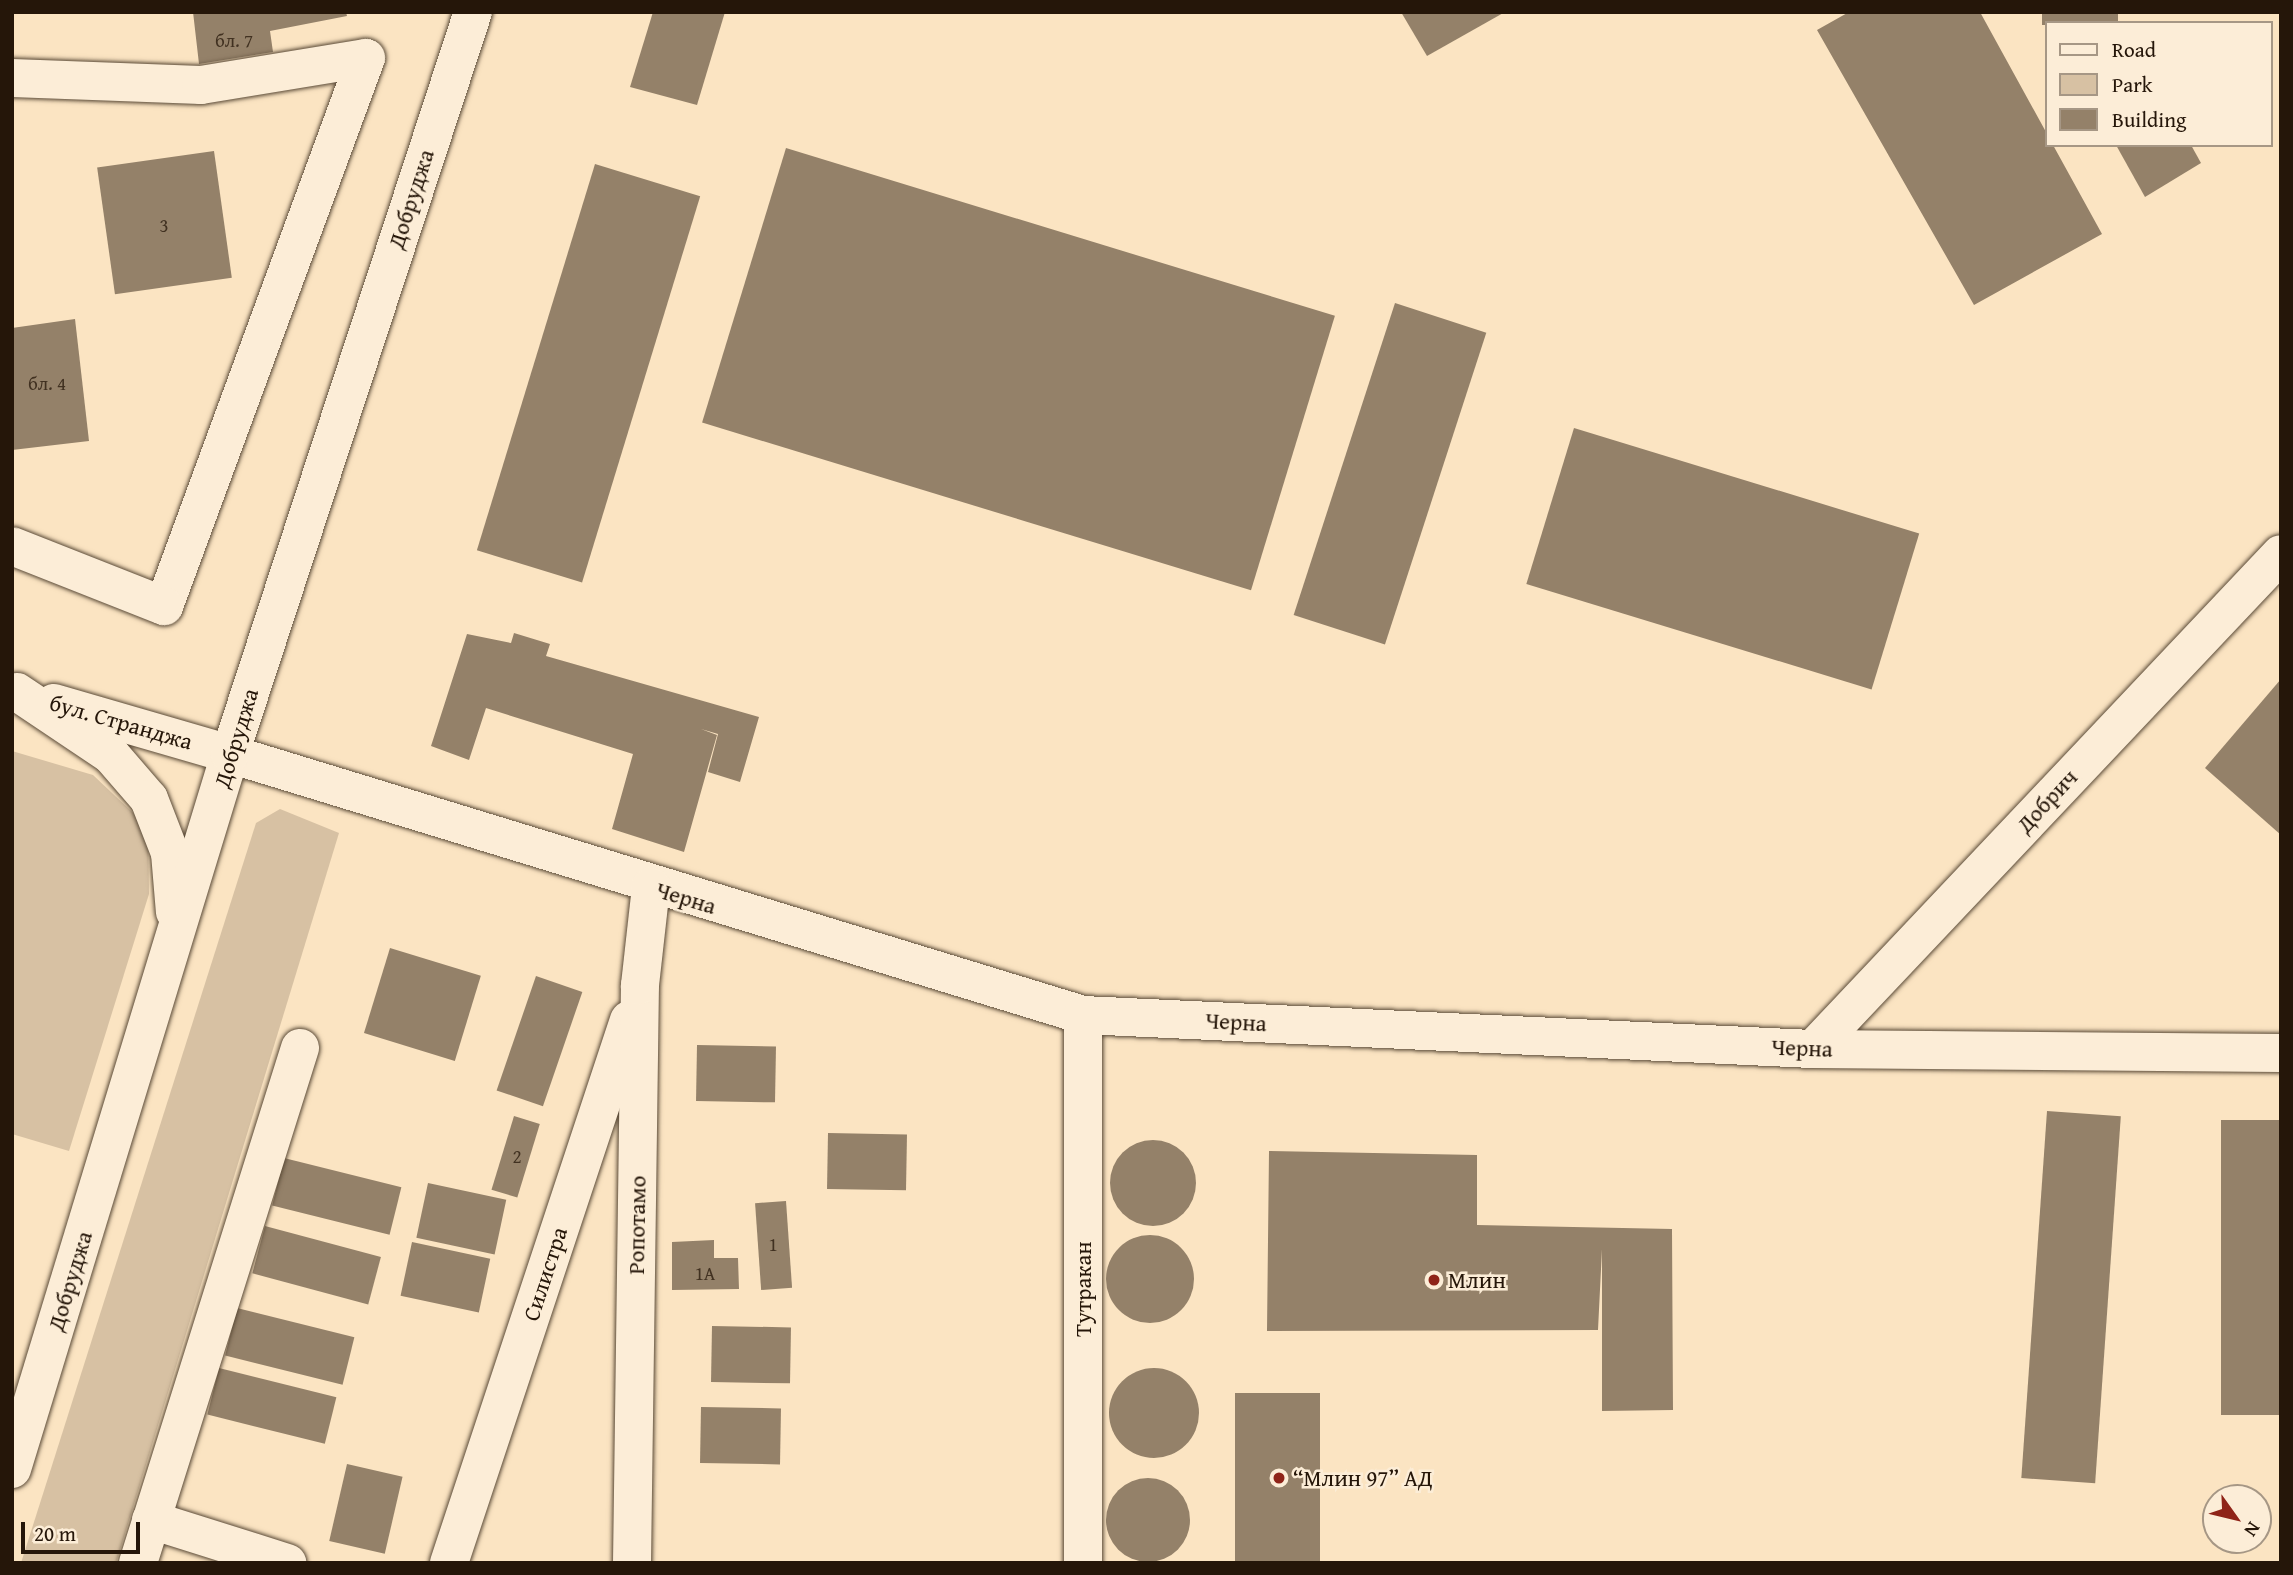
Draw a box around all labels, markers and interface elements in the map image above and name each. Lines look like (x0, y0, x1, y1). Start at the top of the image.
legend (2044, 21, 2272, 147)
house number: бл. 7 (215, 30, 253, 52)
text: Road (2112, 34, 2156, 65)
text: Park (2112, 69, 2153, 100)
text: Building (2112, 104, 2186, 135)
street label: Добруджа (382, 146, 440, 252)
house number: 3 (159, 215, 169, 237)
house number: бл. 4 (28, 373, 66, 395)
street label: Добруджа (208, 685, 264, 791)
street label: бул. Странджа (46, 688, 196, 756)
street label: Добрич (2011, 764, 2083, 838)
street label: Черна (653, 876, 719, 920)
street label: Черна (1205, 1007, 1267, 1037)
street label: Черна (1771, 1033, 1833, 1063)
house number: 2 (512, 1146, 522, 1168)
street label: Ропотамо (622, 1175, 652, 1275)
street label: Силистра (517, 1224, 573, 1324)
street label: Добруджа (42, 1228, 98, 1334)
house number: 1 (768, 1234, 778, 1256)
street label: Тутракан (1069, 1241, 1097, 1337)
house number: 1А (695, 1263, 715, 1285)
place label: Млин (1448, 1266, 1506, 1294)
marker: Млин (1426, 1272, 1442, 1288)
place label: “Млин 97” АД (1293, 1464, 1433, 1492)
marker: “Млин 97” АД (1271, 1470, 1287, 1486)
north arrow (2202, 1484, 2272, 1554)
scale bar (24, 1508, 144, 1552)
text: N (2238, 1517, 2268, 1543)
text: 20 m (34, 1518, 76, 1549)

